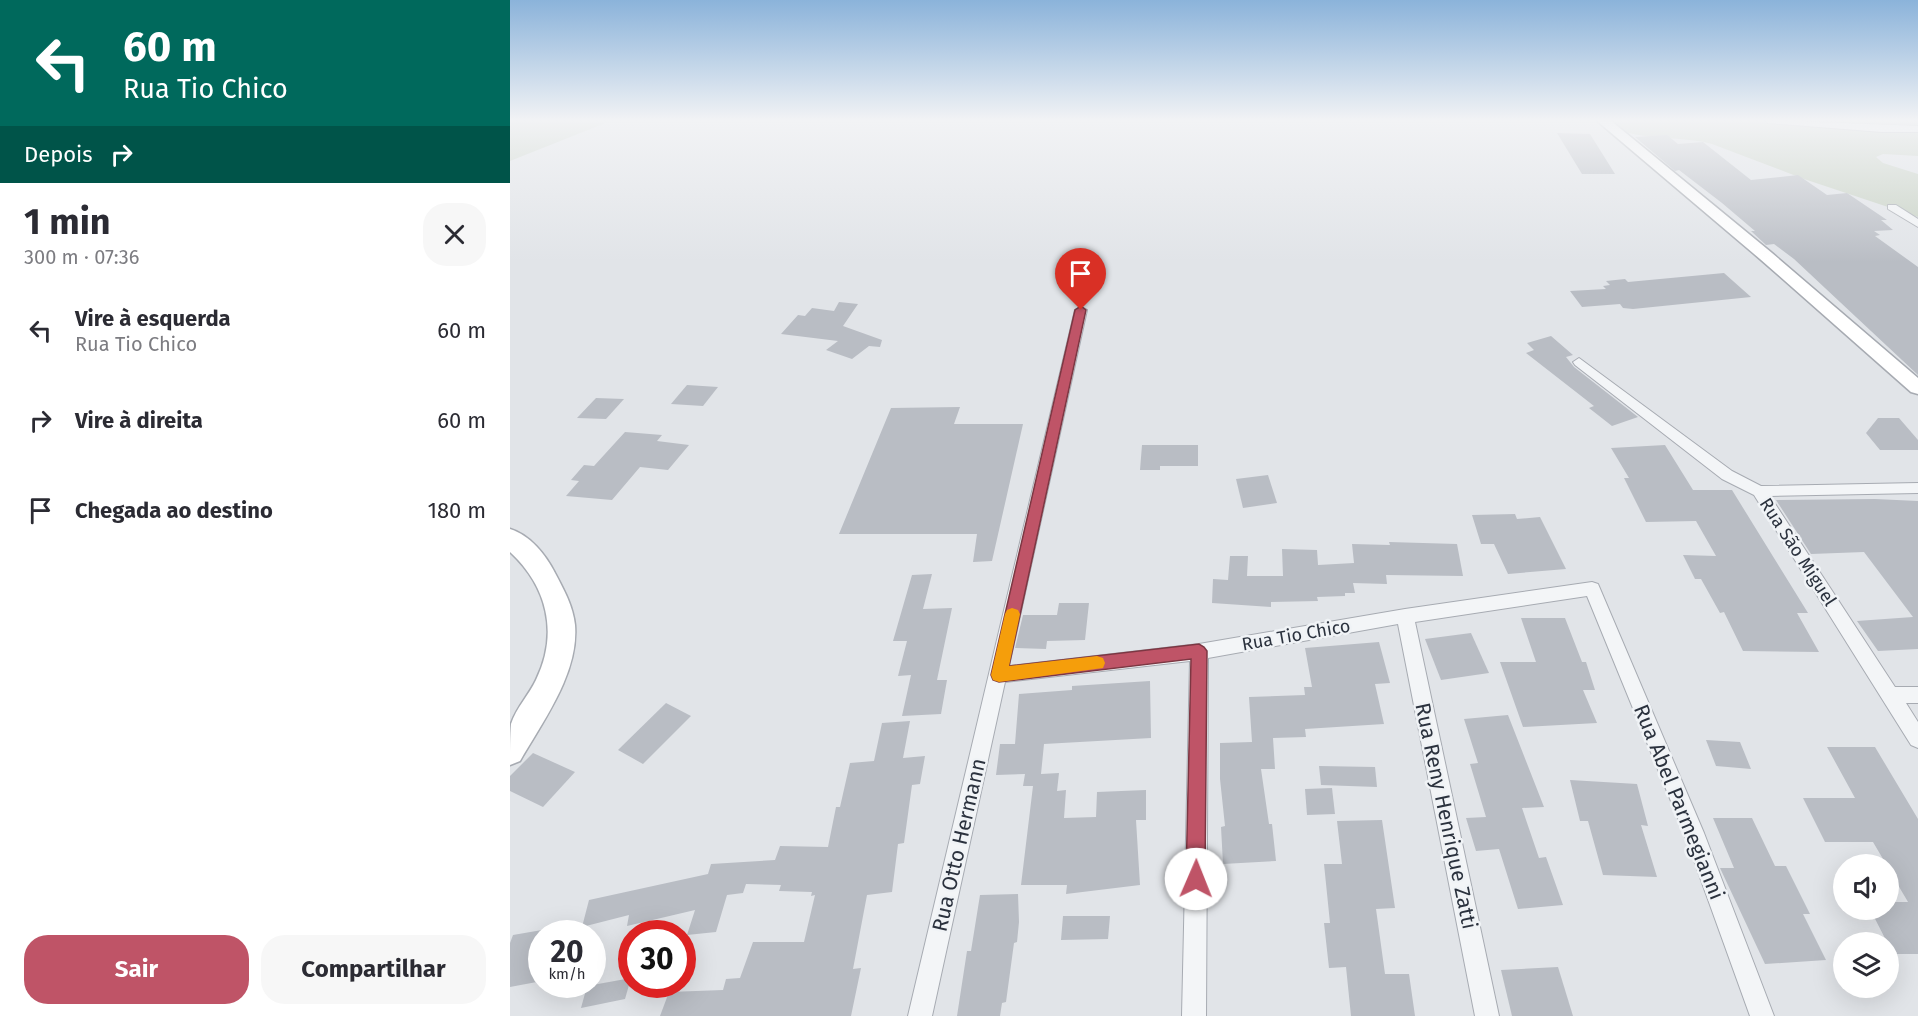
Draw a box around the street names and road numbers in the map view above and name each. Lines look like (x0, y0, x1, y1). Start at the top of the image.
street label: Rua São Miguel (1755, 494, 1841, 610)
street label: Rua Tio Chico (1240, 615, 1352, 655)
street label: Rua Reny Henrique Zatti (1409, 700, 1483, 932)
street label: Rua Abel Parmegianni (1628, 701, 1730, 903)
street label: Rua Otto Hermann (926, 756, 992, 934)

